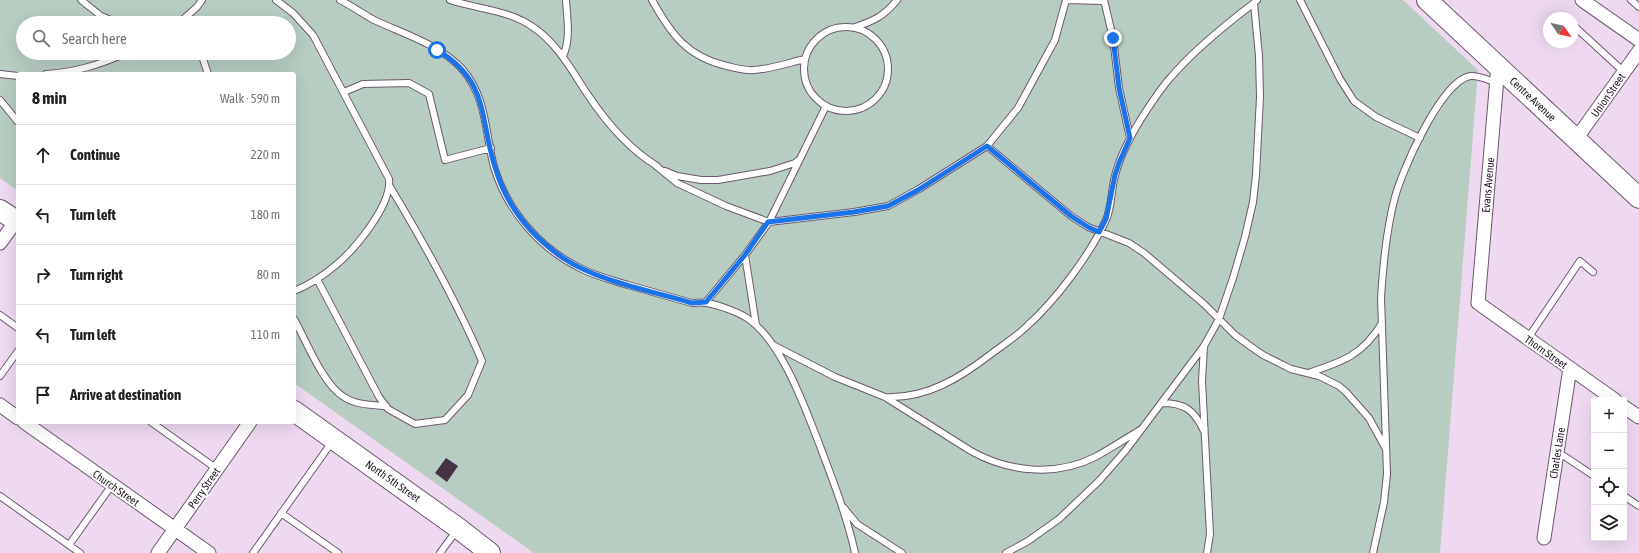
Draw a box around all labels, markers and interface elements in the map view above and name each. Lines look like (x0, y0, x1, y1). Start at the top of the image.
north arrow (1543, 12, 1579, 48)
search box (16, 16, 296, 60)
icon: search (30, 27, 52, 49)
route end (1104, 29, 1122, 47)
text: Search here (62, 30, 127, 47)
route start (428, 41, 446, 59)
street label: Union Street (1589, 71, 1627, 119)
street label: Centre Avenue (1507, 75, 1559, 123)
text: 8 min (32, 88, 67, 108)
text: Walk · 590 m (220, 91, 280, 106)
icon: ahead (32, 144, 54, 166)
text: Continue (70, 146, 120, 163)
text: 220 m (251, 147, 280, 162)
street label: Evans Avenue (1480, 157, 1496, 213)
icon: left (32, 204, 54, 226)
text: Turn left (70, 206, 116, 223)
text: 180 m (251, 207, 280, 222)
icon: right (32, 264, 54, 286)
text: Turn right (70, 266, 123, 283)
text: 80 m (257, 267, 280, 282)
icon: left (32, 324, 54, 346)
text: Turn left (70, 326, 116, 343)
text: 110 m (251, 327, 280, 342)
street label: Thorn Street (1522, 333, 1570, 371)
icon: arrive (32, 384, 54, 406)
text: Arrive at destination (70, 386, 181, 403)
map controls (1591, 397, 1627, 541)
button: + (1591, 397, 1627, 433)
street label: Charles Lane (1547, 427, 1567, 479)
button: − (1591, 433, 1627, 469)
street label: North 5th Street (363, 458, 423, 504)
street label: Perry Street (186, 465, 222, 511)
street label: Church Street (90, 468, 142, 508)
button: locate (1591, 469, 1627, 505)
button: layers (1591, 505, 1627, 541)

